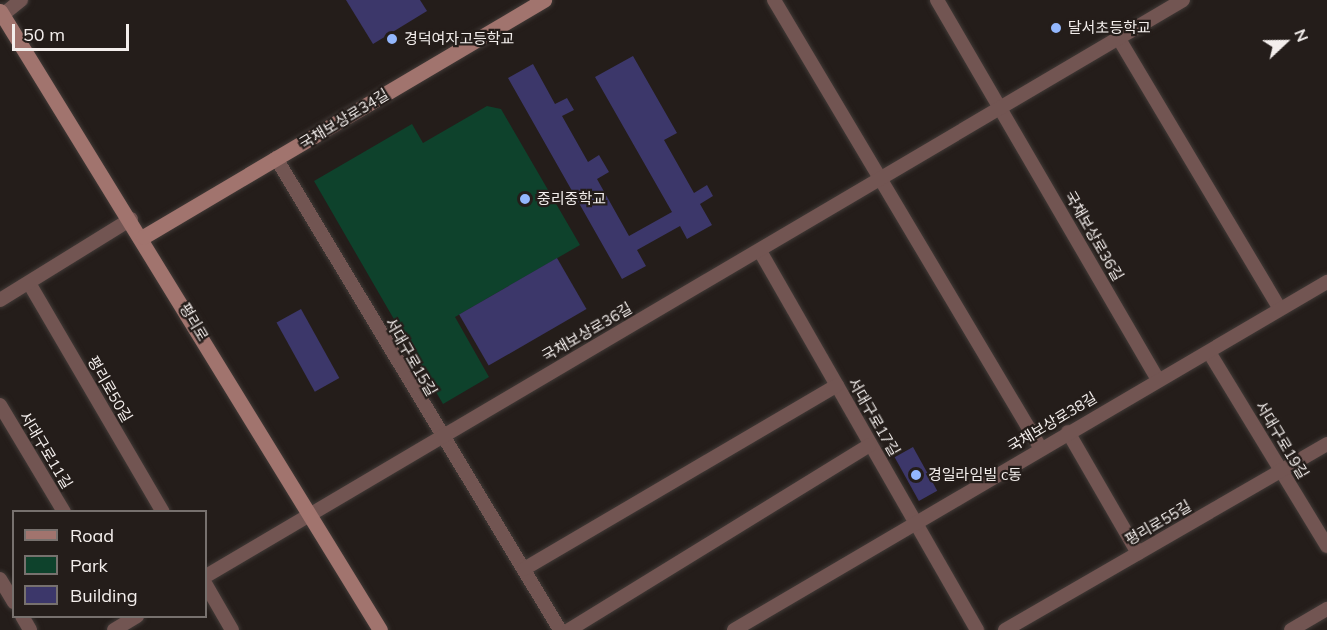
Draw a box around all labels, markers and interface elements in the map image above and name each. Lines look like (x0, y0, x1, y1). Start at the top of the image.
scale bar (15, 12, 132, 50)
north arrow (1255, 12, 1315, 72)
place label: 달서초등학교 (1068, 19, 1151, 37)
marker: 달서초등학교 (1049, 21, 1063, 35)
text: 50 m (23, 23, 65, 46)
text: N (1290, 26, 1313, 45)
place label: 경덕여자고등학교 (404, 30, 514, 48)
marker: 경덕여자고등학교 (385, 32, 399, 46)
street label: 국채보상로34길 (296, 85, 392, 153)
street label: 국채보상로36길 (1061, 188, 1127, 284)
place label: 중리중학교 (537, 190, 606, 208)
marker: 중리중학교 (518, 192, 532, 206)
street label: 국채보상로36길 (539, 299, 635, 365)
street label: 평리로 (176, 300, 212, 344)
street label: 서대구로15길 (381, 315, 441, 399)
street label: 평리로50길 (84, 353, 136, 425)
street label: 서대구로17길 (844, 375, 904, 459)
street label: 국채보상로38길 (1004, 388, 1100, 456)
street label: 서대구로19길 (1252, 398, 1312, 482)
street label: 서대구로11길 (16, 408, 76, 492)
place label: 경일라임빌 c동 (928, 466, 1022, 484)
marker: 경일라임빌 c동 (909, 468, 923, 482)
street label: 평리로55길 (1122, 497, 1194, 549)
legend (12, 510, 207, 618)
text: Road (70, 524, 114, 547)
text: Park (70, 554, 108, 577)
text: Building (70, 584, 138, 607)

